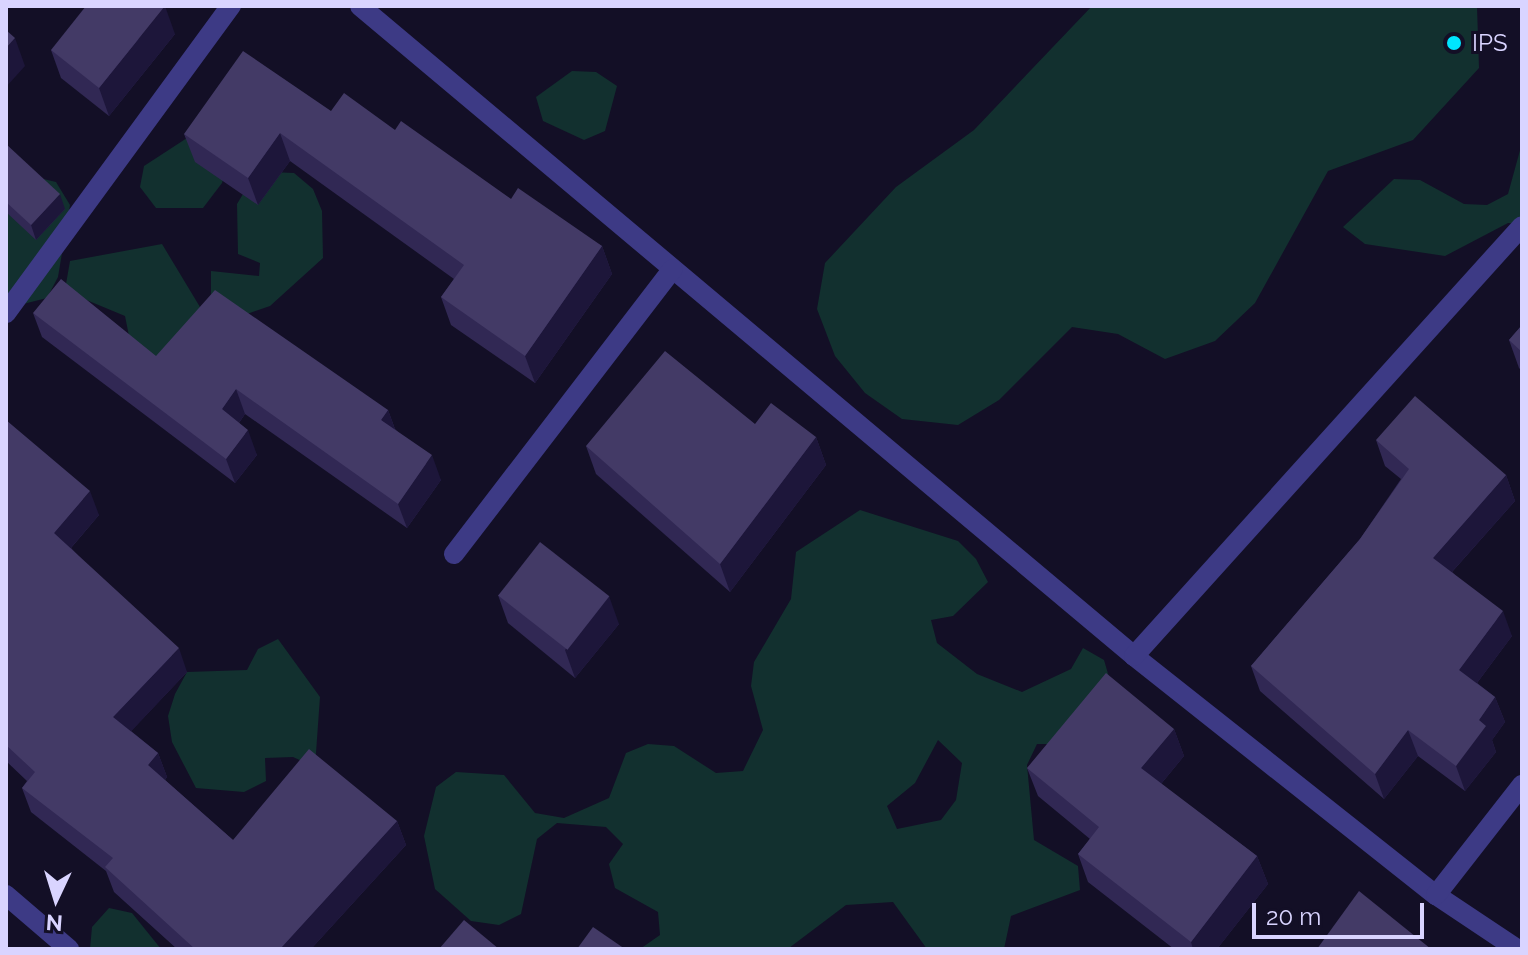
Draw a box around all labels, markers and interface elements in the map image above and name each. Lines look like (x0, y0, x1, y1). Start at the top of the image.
place label: IPS (1472, 29, 1507, 57)
marker: IPS (1443, 32, 1465, 54)
north arrow (16, 859, 96, 939)
scale bar (1256, 887, 1428, 937)
text: 20 m (1266, 902, 1321, 931)
text: N (45, 909, 64, 936)

